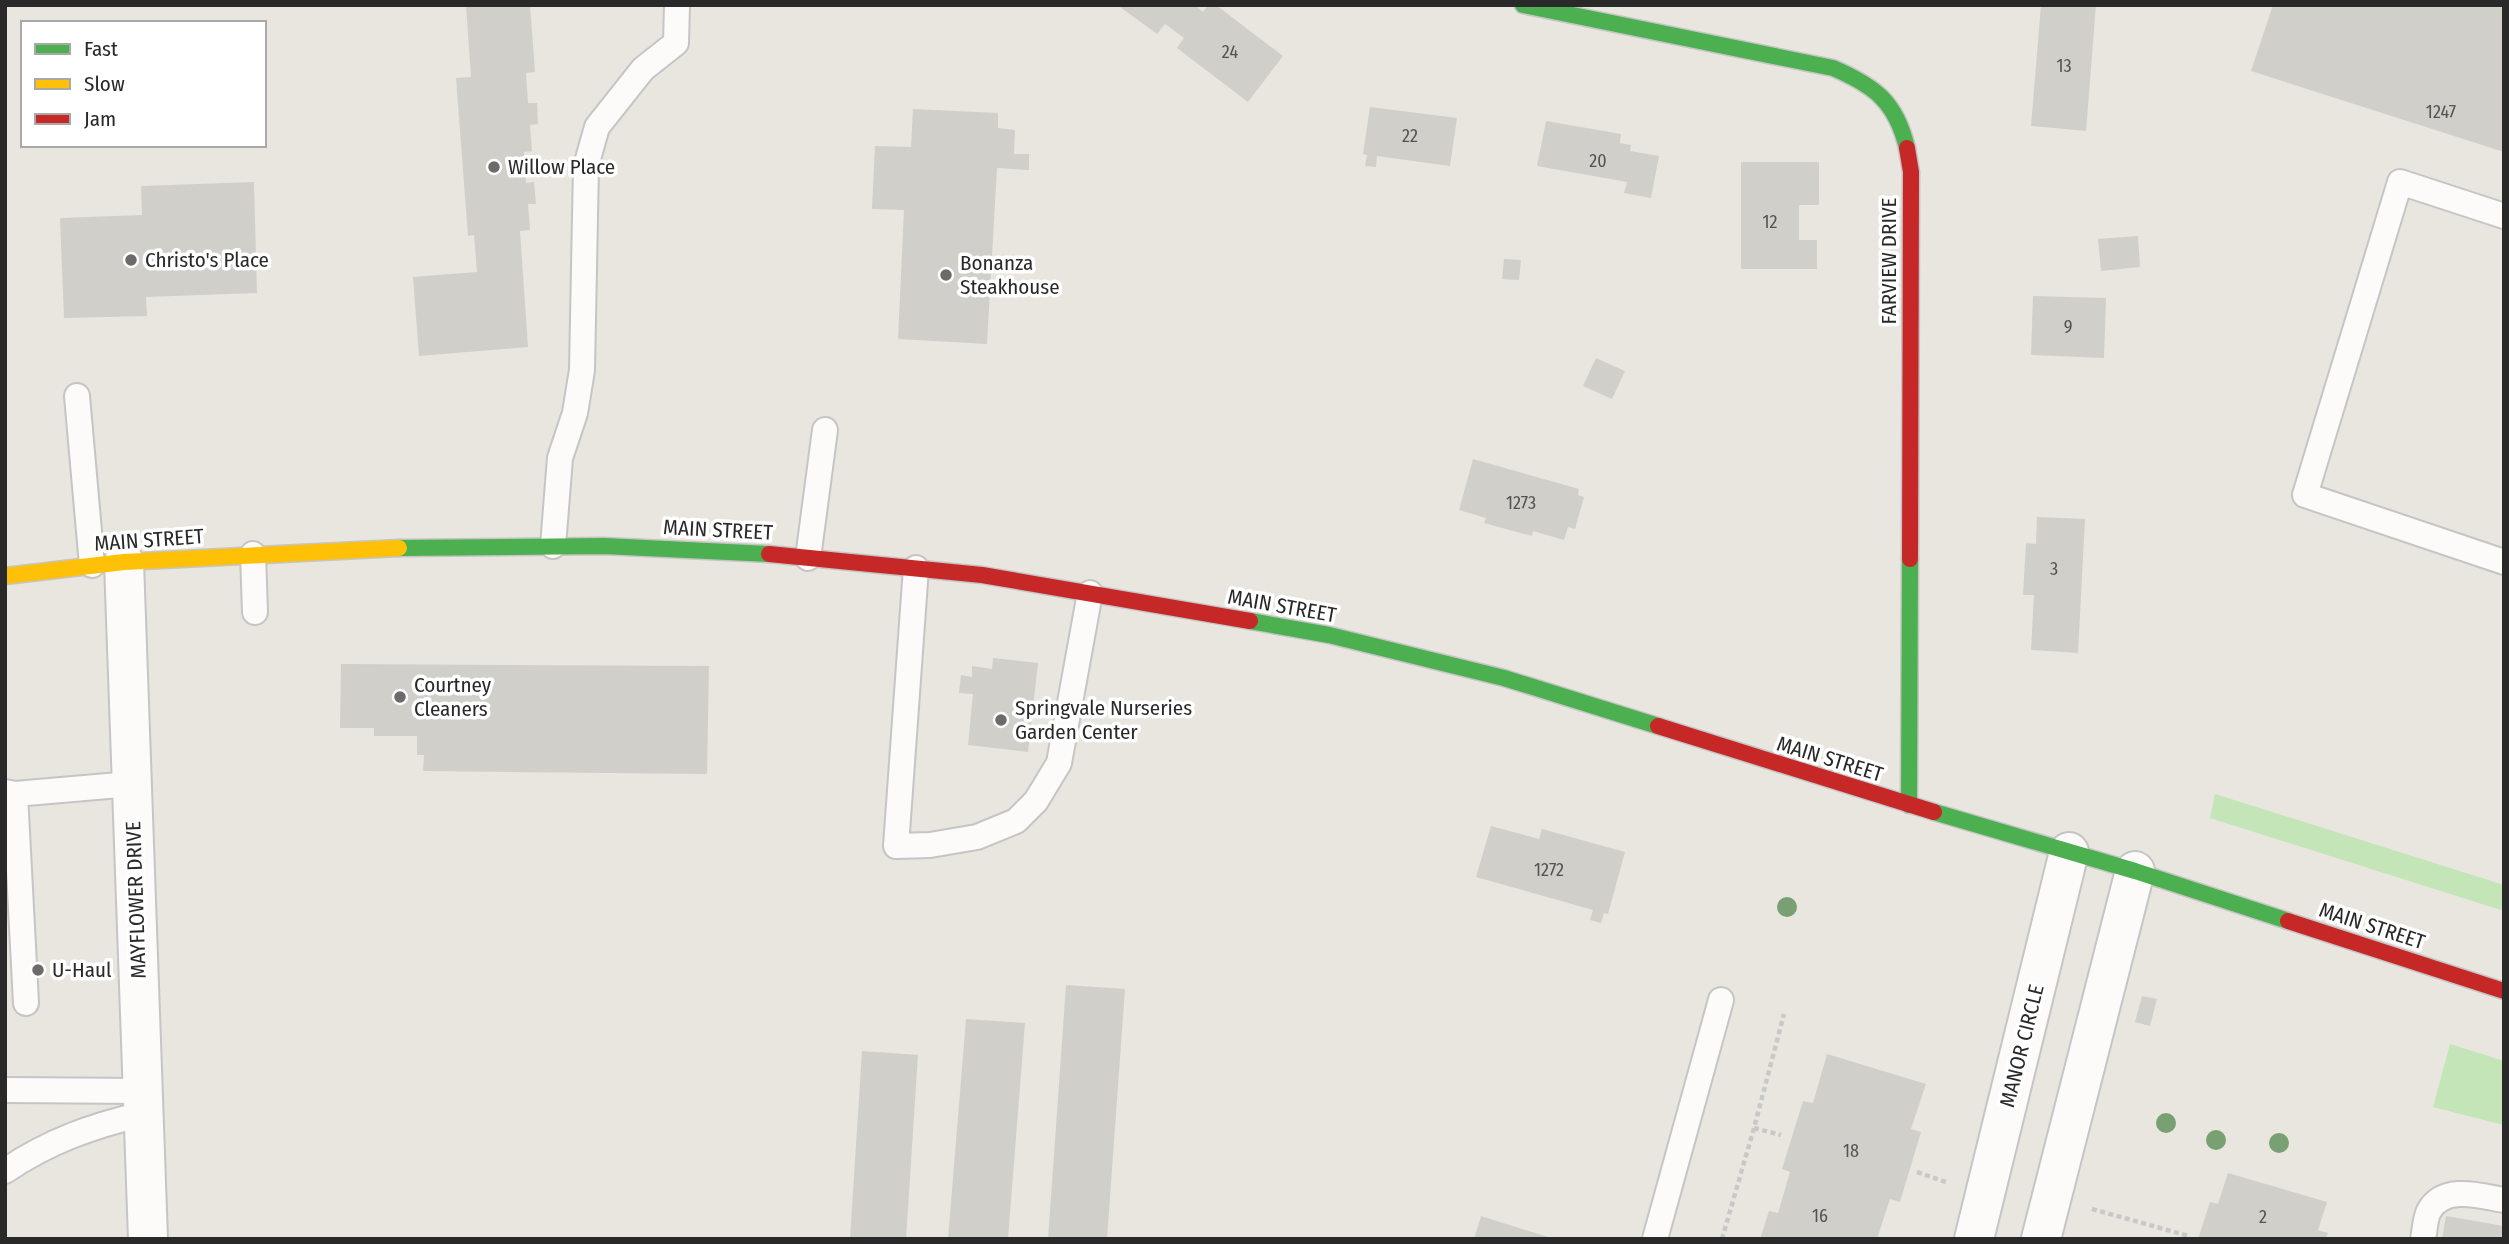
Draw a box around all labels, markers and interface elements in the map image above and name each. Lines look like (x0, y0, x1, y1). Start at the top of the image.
legend (21, 21, 266, 147)
text: Fast (84, 36, 118, 62)
house number: 24 (1222, 41, 1238, 63)
house number: 13 (2056, 55, 2072, 77)
text: Slow (84, 71, 125, 97)
house number: 1247 (2426, 101, 2456, 123)
text: Jam (84, 106, 116, 132)
house number: 22 (1402, 125, 1418, 147)
house number: 20 (1589, 150, 1607, 172)
place label: Willow Place (508, 154, 615, 180)
marker: Willow Place (486, 159, 502, 175)
street label: FARVIEW DRIVE (1876, 197, 1902, 324)
house number: 12 (1763, 211, 1778, 233)
place label: Christo's Place (145, 247, 269, 273)
place label: Bonanza Steakhouse (960, 250, 1060, 300)
marker: Christo's Place (123, 252, 139, 268)
marker: Bonanza Steakhouse (938, 267, 954, 283)
house number: 9 (2064, 316, 2072, 338)
house number: 1273 (1506, 492, 1536, 514)
street label: MAIN STREET (663, 514, 774, 546)
street label: MAIN STREET (93, 523, 205, 557)
house number: 3 (2050, 558, 2058, 580)
street label: MAIN STREET (1226, 584, 1339, 628)
place label: Courtney Cleaners (414, 672, 492, 722)
marker: Courtney Cleaners (392, 689, 408, 705)
place label: Springvale Nurseries Garden Center (1015, 695, 1192, 745)
marker: Springvale Nurseries Garden Center (993, 712, 1009, 728)
street label: MAIN STREET (1774, 731, 1887, 788)
street label: MAYFLOWER DRIVE (120, 821, 152, 979)
house number: 1272 (1534, 859, 1564, 881)
street label: MAIN STREET (2316, 897, 2428, 955)
place label: U-Haul (52, 957, 112, 983)
marker: U-Haul (30, 962, 46, 978)
street label: MANOR CIRCLE (1994, 982, 2050, 1110)
house number: 18 (1843, 1140, 1859, 1162)
house number: 16 (1812, 1205, 1828, 1227)
house number: 2 (2259, 1206, 2267, 1228)

